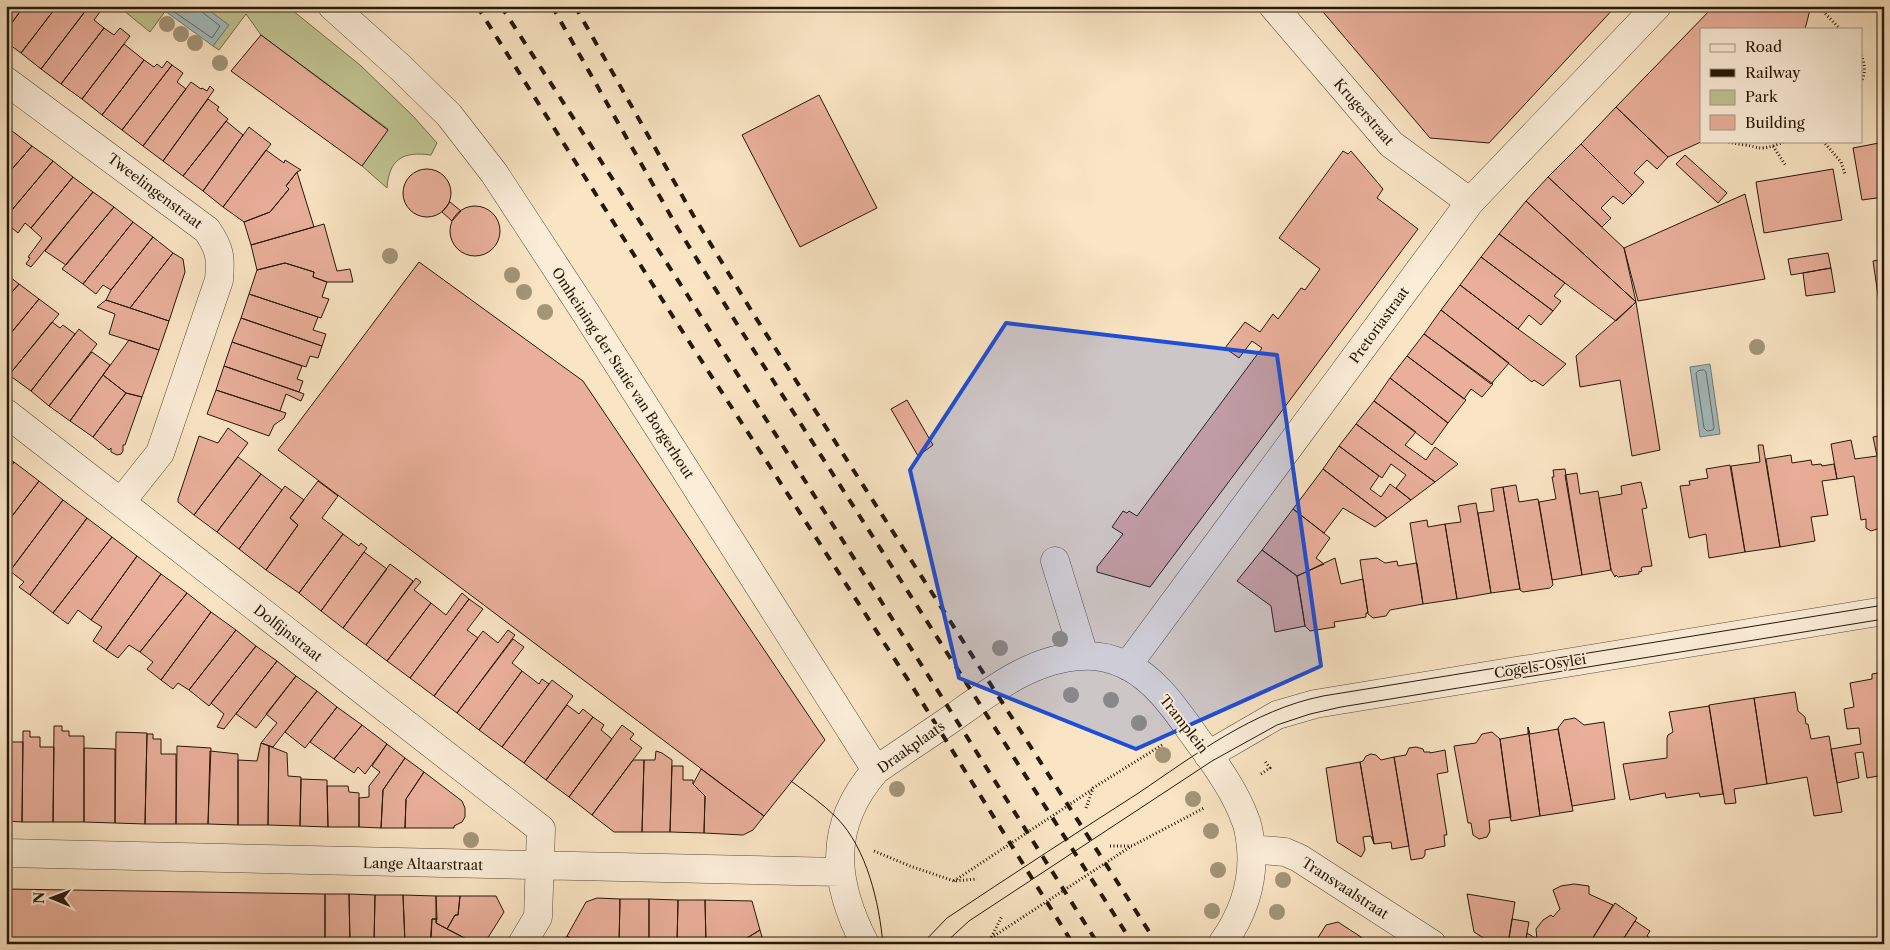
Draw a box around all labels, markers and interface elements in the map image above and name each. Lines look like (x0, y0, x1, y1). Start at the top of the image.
legend (1700, 28, 1862, 142)
text: Road (1745, 37, 1782, 56)
text: Railway (1745, 63, 1801, 82)
street label: Krugerstraat (1330, 75, 1398, 149)
text: Park (1745, 87, 1779, 106)
text: Building (1745, 113, 1805, 132)
street label: Tweelingenstraat (104, 149, 206, 233)
street label: Omheining der Statie van Borgerhout (548, 264, 698, 482)
street label: Pretoriastraat (1345, 283, 1413, 367)
street label: Dolfijnstraat (250, 601, 326, 665)
street label: Cogels-Osylei (1493, 650, 1587, 682)
street label: Tramplein (1155, 691, 1213, 757)
street label: Draakplaats (874, 717, 948, 777)
street label: Transvaalstraat (1298, 853, 1392, 923)
street label: Lange Altaarstraat (363, 854, 483, 874)
north arrow (28, 872, 78, 922)
text: N (30, 892, 48, 904)

